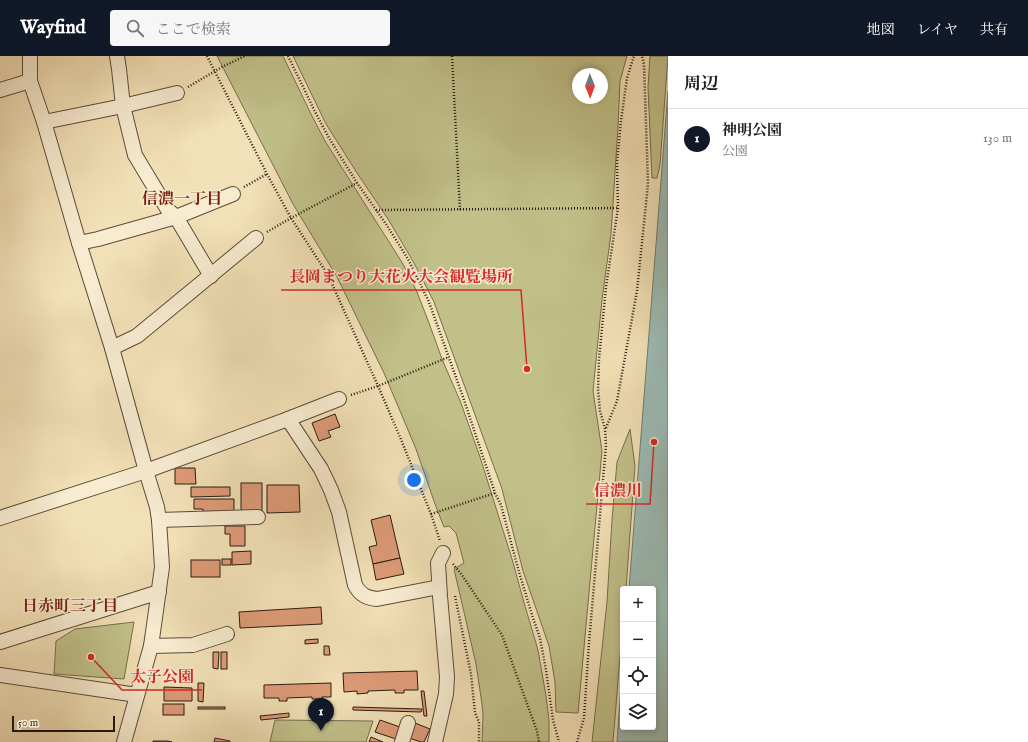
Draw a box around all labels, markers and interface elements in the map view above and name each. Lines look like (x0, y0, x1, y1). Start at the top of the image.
search box (110, 10, 390, 46)
text: Wayfind (20, 16, 86, 40)
icon: search (124, 17, 146, 39)
text: ここで検索 (156, 20, 231, 39)
text: 地図 (867, 21, 895, 39)
text: レイヤ (917, 21, 958, 39)
text: 共有 (980, 21, 1008, 39)
north arrow (572, 68, 608, 104)
text: 周辺 (684, 74, 718, 95)
text: 神明公園 (722, 121, 782, 140)
text: 1 (695, 130, 699, 147)
text: 130 m (983, 130, 1012, 147)
text: 公園 (722, 143, 748, 160)
district label: 信濃一丁目 (142, 190, 222, 210)
callout: 長岡まつり大花火大会観覧場所 (281, 262, 521, 290)
text: 長岡まつり大花火大会観覧場所 (289, 268, 513, 288)
your location (404, 470, 424, 490)
callout: 信濃川 (586, 476, 650, 504)
text: 信濃川 (594, 482, 642, 502)
map controls (620, 586, 656, 730)
button: + (620, 586, 656, 622)
district label: 日赤町三丁目 (22, 597, 118, 617)
button: − (620, 622, 656, 658)
button: locate (620, 658, 656, 694)
callout: 太子公園 (122, 662, 202, 690)
text: 太子公園 (130, 668, 194, 688)
button: layers (620, 694, 656, 730)
pin: 1 (308, 698, 334, 731)
scale bar (12, 714, 115, 733)
text: 50 m (18, 716, 38, 730)

